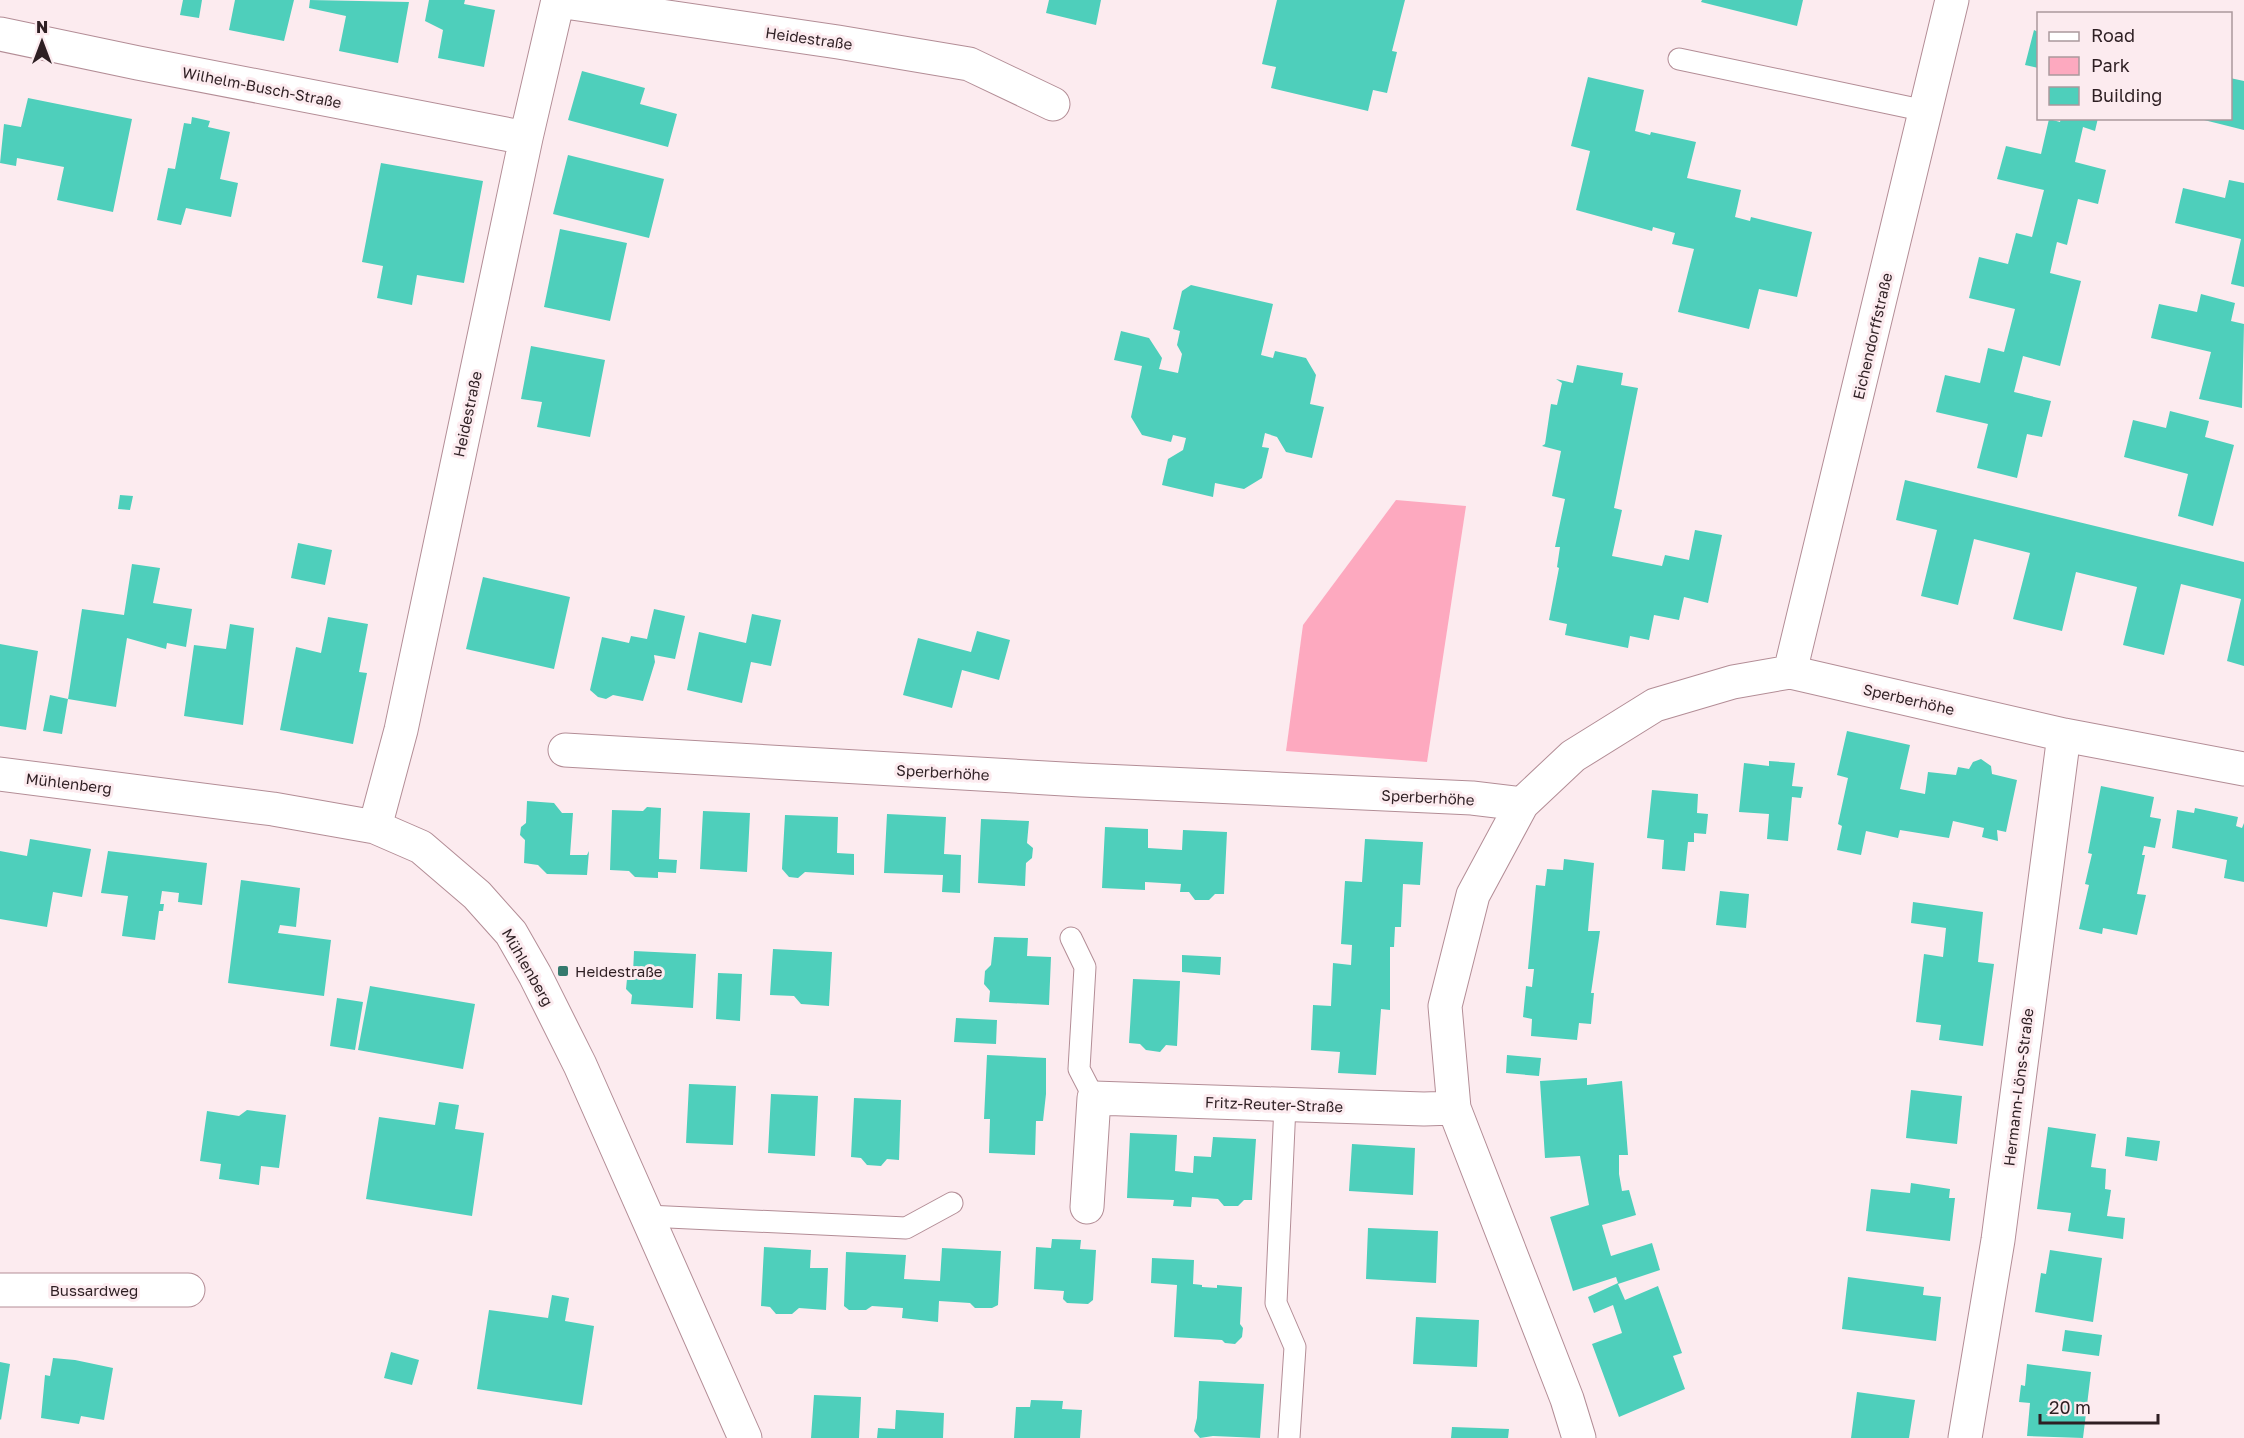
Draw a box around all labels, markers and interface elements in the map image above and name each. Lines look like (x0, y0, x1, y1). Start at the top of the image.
north arrow (12, 12, 72, 72)
legend (2037, 12, 2232, 120)
text: N (36, 17, 48, 37)
street label: Heidestraße (764, 23, 854, 53)
text: Road (2091, 24, 2135, 46)
text: Park (2091, 54, 2130, 76)
street label: Wilhelm-Busch-Straße (181, 63, 344, 111)
text: Building (2091, 84, 2162, 106)
street label: Eichendorffstraße (1849, 271, 1895, 401)
street label: Heidestraße (449, 369, 485, 459)
street label: Sperberhöhe (1862, 680, 1957, 718)
street label: Sperberhöhe (896, 761, 990, 783)
street label: Mühlenberg (25, 769, 113, 797)
street label: Sperberhöhe (1381, 786, 1475, 808)
street label: Mühlenberg (499, 925, 557, 1009)
place label: Heidestraße (575, 962, 663, 980)
marker: Heidestraße (556, 964, 570, 978)
street label: Hermann-Löns-Straße (1999, 1007, 2037, 1167)
street label: Fritz-Reuter-Straße (1205, 1093, 1344, 1115)
street label: Bussardweg (50, 1281, 138, 1299)
scale bar (2040, 1387, 2158, 1425)
text: 20 m (2049, 1396, 2091, 1418)

